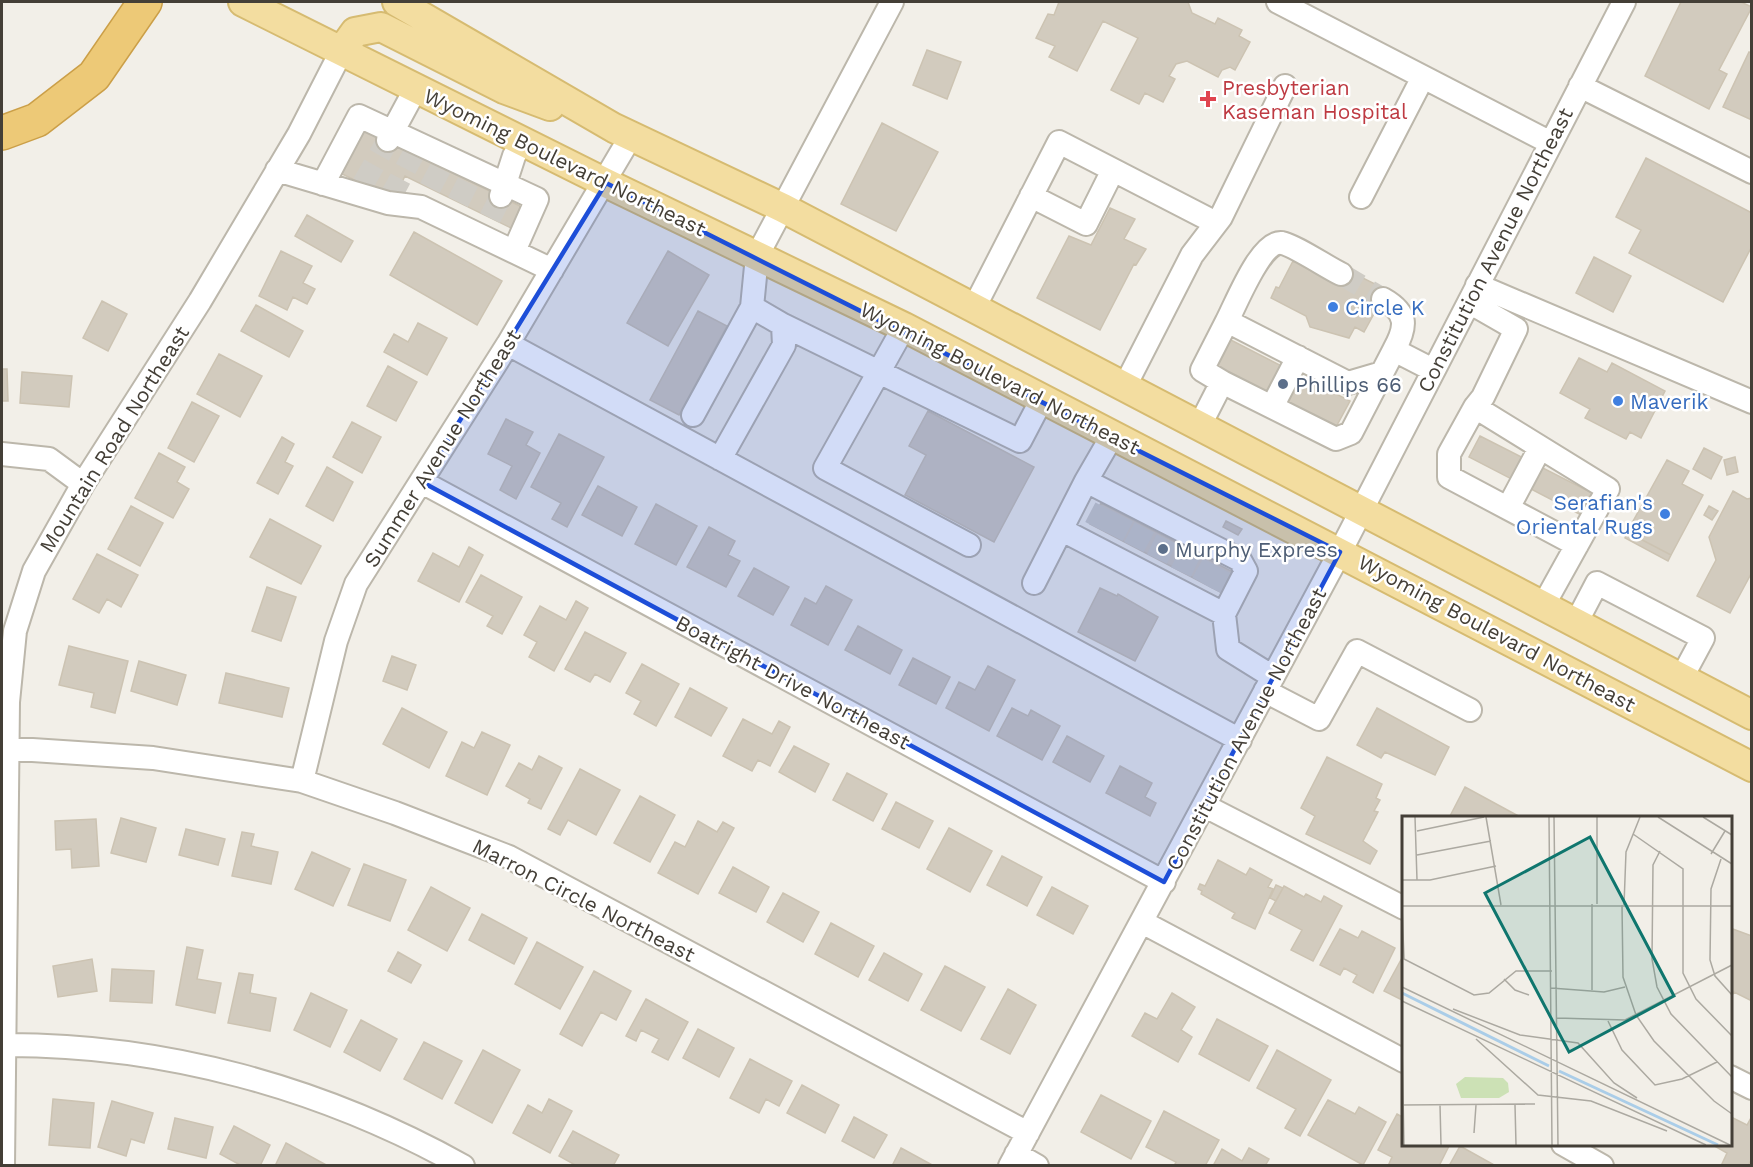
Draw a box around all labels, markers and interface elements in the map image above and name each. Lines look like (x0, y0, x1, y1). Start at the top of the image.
place label: Presbyterian Kaseman Hospital (1222, 75, 1408, 124)
street label: Wyoming Boulevard Northeast (420, 83, 710, 241)
marker: Presbyterian Kaseman Hospital (1199, 90, 1217, 108)
street label: Constitution Avenue Northeast (1412, 103, 1578, 397)
place label: Circle K (1345, 295, 1425, 320)
street label: Wyoming Boulevard Northeast (856, 296, 1144, 460)
marker: Circle K (1326, 300, 1340, 314)
street label: Mountain Road Northeast (34, 321, 194, 557)
street label: Summer Avenue Northeast (358, 324, 526, 572)
place label: Phillips 66 (1295, 372, 1402, 397)
marker: Phillips 66 (1276, 377, 1290, 391)
place label: Maverik (1630, 389, 1709, 414)
marker: Maverik (1611, 394, 1625, 408)
place label: Serafian's Oriental Rugs (1516, 490, 1653, 539)
marker: Serafian's Oriental Rugs (1658, 507, 1672, 521)
place label: Murphy Express (1175, 537, 1338, 562)
marker: Murphy Express (1156, 542, 1170, 556)
street label: Wyoming Boulevard Northeast (1354, 549, 1640, 717)
street label: Constitution Avenue Northeast (1161, 583, 1331, 875)
street label: Boatright Drive Northeast (672, 610, 915, 755)
inset map (1402, 816, 1732, 1146)
street label: Marron Circle Northeast (469, 833, 700, 967)

